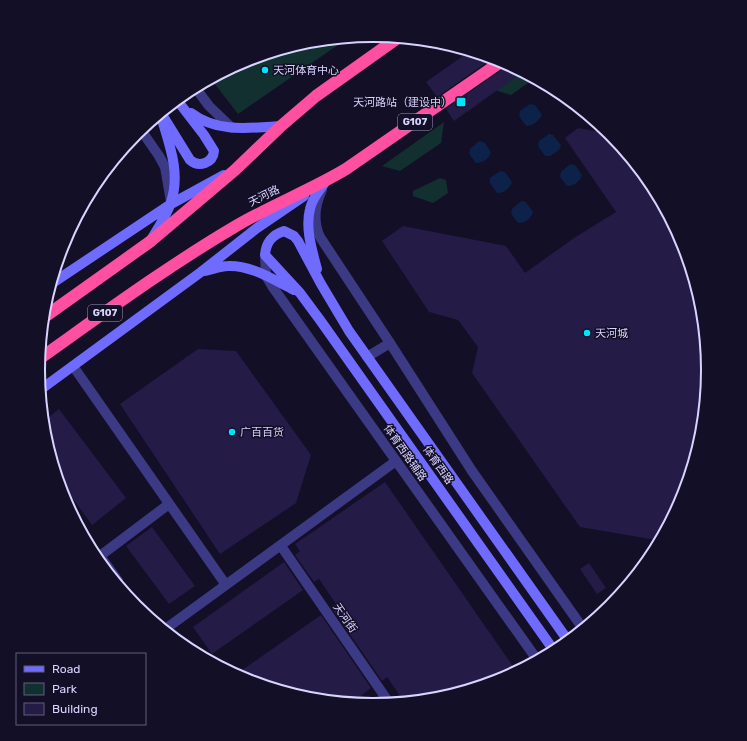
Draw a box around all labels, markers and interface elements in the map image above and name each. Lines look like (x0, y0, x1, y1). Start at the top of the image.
place label: 天河体育中心 (273, 64, 339, 77)
marker: 天河体育中心 (260, 65, 270, 75)
place label: 天河路站（建设中） (353, 96, 452, 109)
marker: 天河路站（建设中） (455, 96, 467, 108)
road number: G107 (398, 114, 432, 130)
street label: 天河路 (246, 183, 282, 209)
road number: G107 (88, 305, 122, 321)
place label: 天河城 (595, 327, 628, 340)
marker: 天河城 (582, 328, 592, 338)
street label: 体育西路辅路 (381, 422, 429, 484)
place label: 广百百货 (240, 426, 284, 439)
marker: 广百百货 (227, 427, 237, 437)
street label: 体育西路 (420, 443, 456, 487)
street label: 天河街 (330, 601, 360, 635)
legend (16, 653, 146, 725)
text: Road (52, 662, 80, 676)
text: Park (52, 682, 78, 696)
text: Building (52, 702, 98, 716)

